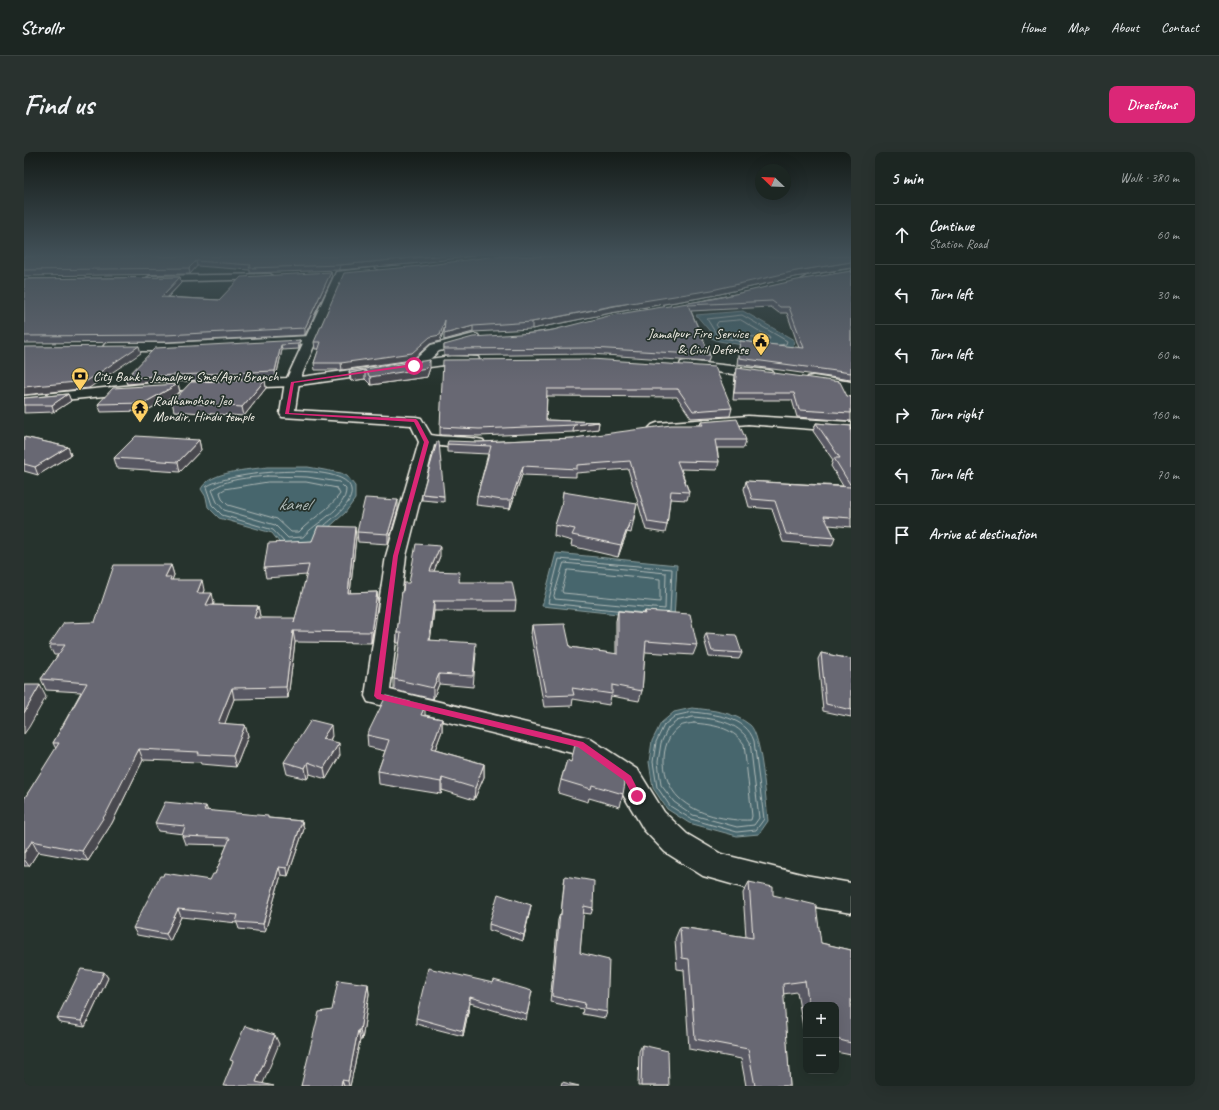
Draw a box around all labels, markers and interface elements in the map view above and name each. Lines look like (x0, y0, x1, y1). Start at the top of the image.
text: Strollr (20, 16, 63, 40)
text: Home (1020, 19, 1046, 36)
text: Map (1068, 19, 1089, 36)
text: About (1111, 19, 1139, 36)
text: Contact (1161, 19, 1199, 36)
button: Directions (1109, 86, 1195, 123)
text: Find us (24, 87, 94, 122)
north arrow (755, 164, 791, 200)
text: 5 min (891, 168, 923, 189)
text: Walk · 380 m (1120, 170, 1179, 186)
text: Continue (929, 217, 974, 236)
icon: ahead (891, 224, 913, 246)
text: 60 m (1157, 227, 1179, 243)
text: Station Road (929, 236, 988, 252)
icon: left (891, 284, 913, 306)
text: Turn left (929, 285, 972, 304)
text: 30 m (1157, 287, 1179, 303)
place label: Jamalpur Fire Service & Civil Defense (647, 325, 749, 358)
public building icon: Jamalpur Fire Service & Civil Defense (751, 331, 771, 356)
icon: left (891, 344, 913, 366)
text: Turn left (929, 345, 972, 364)
text: 60 m (1157, 347, 1179, 363)
route start (405, 357, 423, 375)
bank icon: City Bank - Jamalpur Sme/Agri Branch (70, 366, 90, 391)
place label: City Bank - Jamalpur Sme/Agri Branch (93, 368, 279, 385)
place label: Radhamohon Jeo Mondir, Hindu temple (153, 392, 255, 425)
temple icon: Radhamohon Jeo Mondir, Hindu temple (130, 398, 150, 423)
icon: right (891, 404, 913, 426)
text: Turn right (929, 405, 982, 424)
text: 160 m (1151, 407, 1179, 423)
icon: left (891, 464, 913, 486)
text: Turn left (929, 465, 972, 484)
text: 70 m (1157, 467, 1179, 483)
water label: kanel (278, 493, 316, 515)
icon: arrive (891, 524, 913, 546)
text: Arrive at destination (929, 525, 1036, 544)
route end (628, 787, 646, 805)
map controls (803, 1002, 839, 1074)
button: + (803, 1002, 839, 1038)
button: − (803, 1038, 839, 1074)

